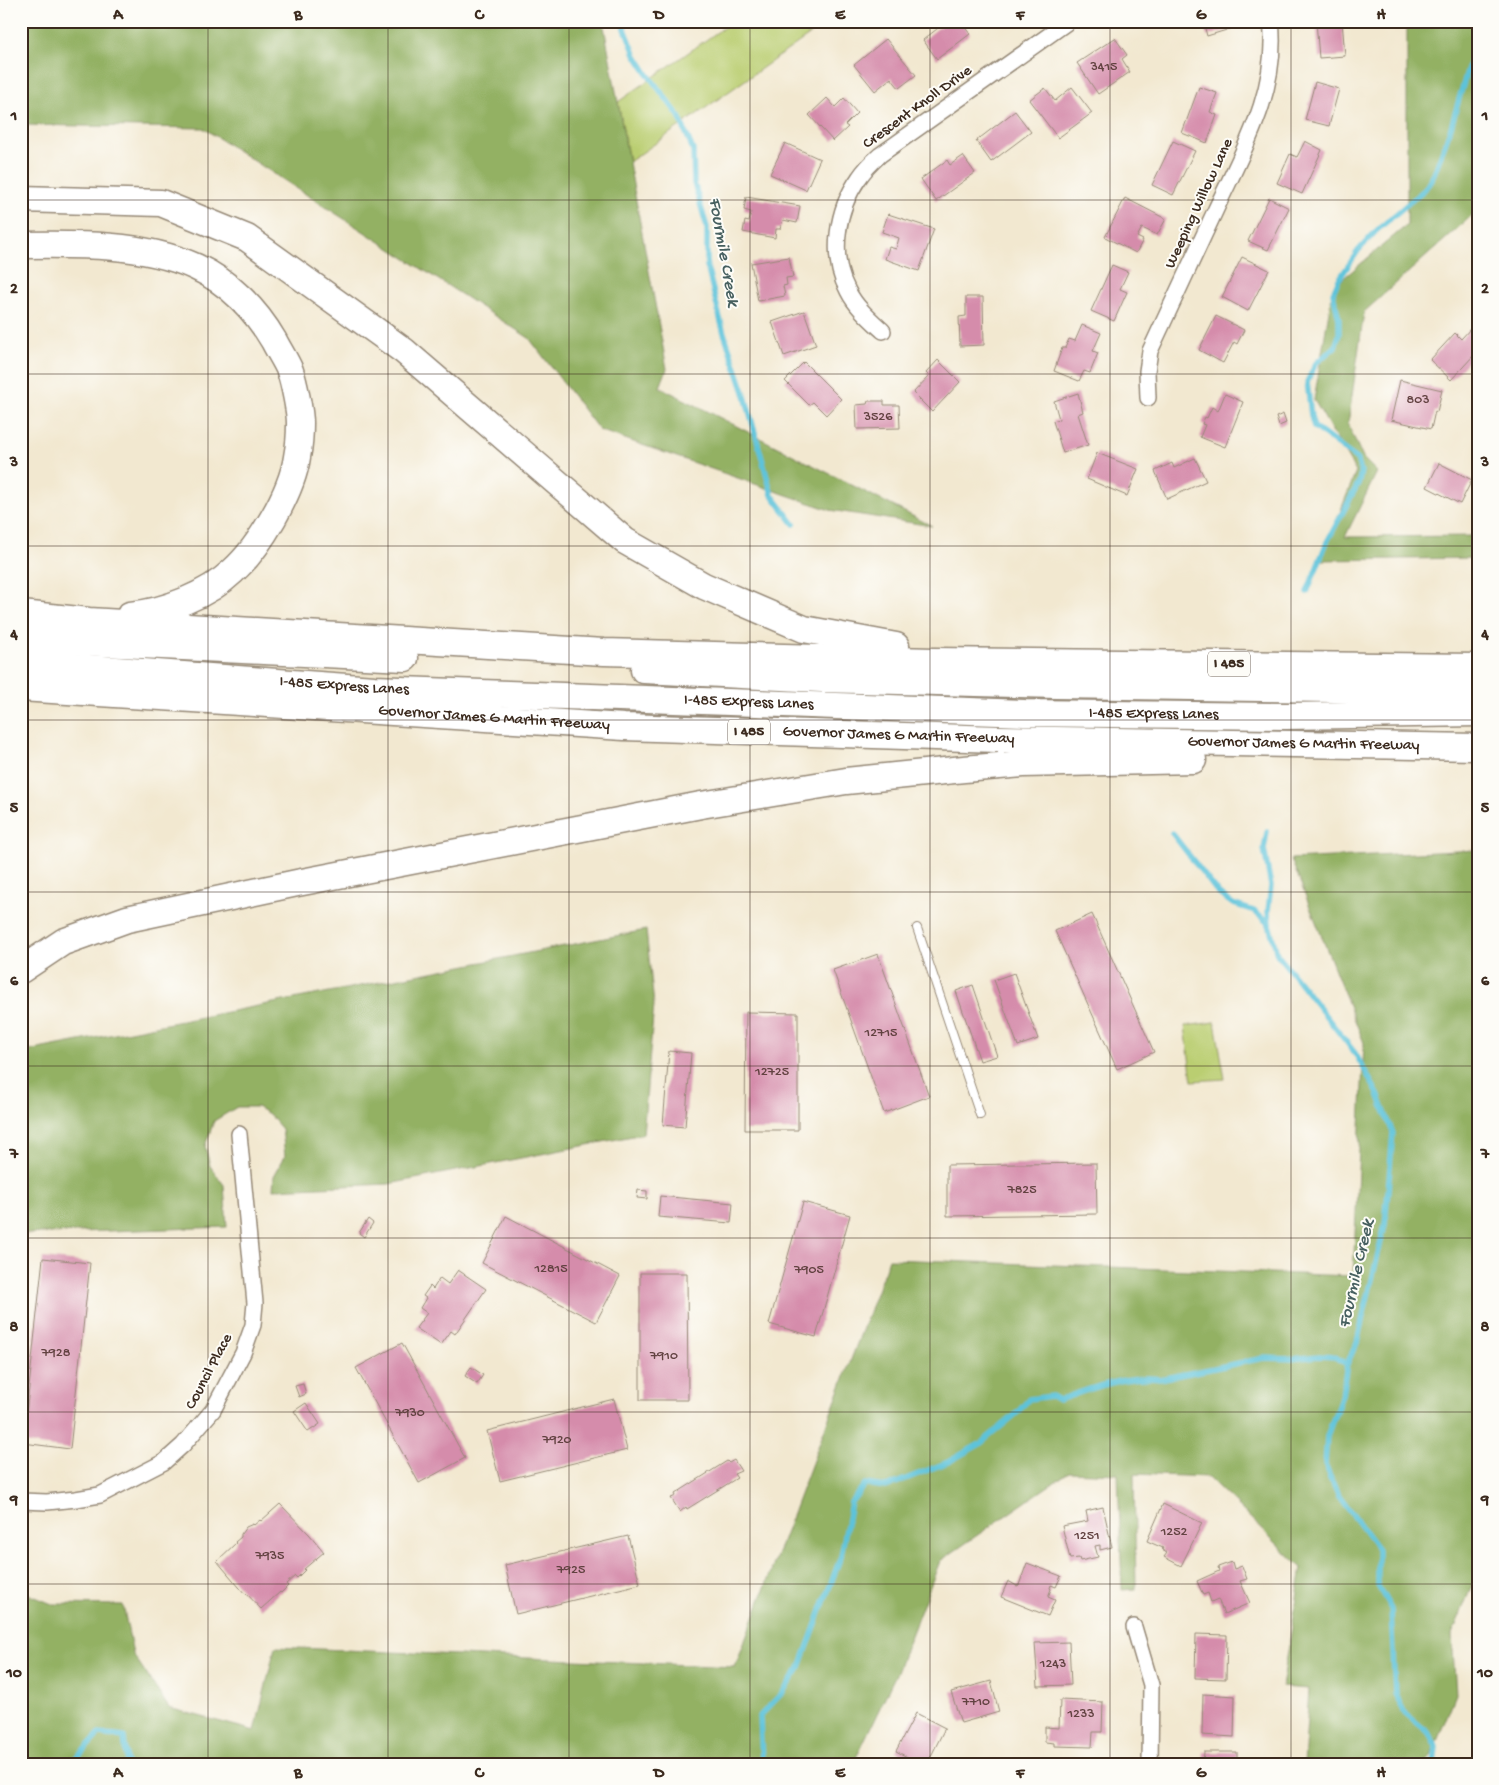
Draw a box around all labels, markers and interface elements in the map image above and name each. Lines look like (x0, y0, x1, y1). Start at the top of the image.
text: A (112, 7, 124, 26)
text: B (293, 7, 303, 26)
text: C (474, 7, 485, 26)
text: D (652, 7, 665, 26)
text: E (835, 7, 846, 26)
text: F (1015, 7, 1026, 26)
text: G (1196, 7, 1207, 26)
text: H (1376, 7, 1386, 26)
house number: 3415 (1090, 59, 1117, 76)
street label: Crescent Knoll Drive (860, 62, 977, 154)
text: 1 (10, 108, 17, 127)
text: 1 (1481, 108, 1488, 127)
street label: Weeping Willow Lane (1162, 135, 1239, 272)
water label: Fourmile Creek (703, 196, 743, 310)
text: 2 (10, 281, 18, 300)
text: 2 (1481, 281, 1489, 300)
house number: 803 (1407, 392, 1429, 409)
house number: 3526 (863, 409, 893, 426)
text: 3 (9, 454, 18, 473)
text: 3 (1480, 454, 1489, 473)
text: 4 (9, 627, 18, 646)
text: 4 (1480, 627, 1489, 646)
road number: I 485 (1208, 652, 1250, 676)
street label: I-485 Express Lanes (279, 673, 410, 700)
street label: I-485 Express Lanes (684, 691, 815, 715)
street label: Governor James G Martin Freeway (378, 702, 611, 736)
street label: I-485 Express Lanes (1089, 704, 1220, 725)
road number: I 485 (728, 720, 770, 744)
street label: Governor James G Martin Freeway (782, 723, 1015, 749)
street label: Governor James G Martin Freeway (1187, 733, 1420, 756)
text: 5 (10, 800, 19, 819)
text: 5 (1481, 800, 1490, 819)
text: 6 (10, 973, 19, 992)
text: 6 (1481, 973, 1490, 992)
house number: 12715 (864, 1025, 897, 1042)
house number: 12725 (754, 1064, 789, 1081)
text: 7 (9, 1146, 19, 1165)
text: 7 (1480, 1146, 1490, 1165)
house number: 7825 (1006, 1182, 1037, 1199)
water label: Fourmile Creek (1334, 1216, 1380, 1330)
house number: 12815 (533, 1261, 568, 1278)
house number: 7905 (793, 1262, 824, 1279)
text: 8 (10, 1319, 19, 1338)
text: 8 (1481, 1319, 1490, 1338)
street label: Council Place (182, 1330, 238, 1413)
house number: 7928 (41, 1345, 71, 1362)
house number: 7910 (649, 1348, 678, 1365)
house number: 7930 (394, 1405, 425, 1422)
house number: 7920 (541, 1432, 572, 1449)
text: 9 (9, 1492, 18, 1511)
text: 9 (1480, 1492, 1489, 1511)
house number: 1252 (1160, 1524, 1188, 1541)
house number: 1251 (1073, 1528, 1100, 1545)
house number: 7935 (255, 1548, 284, 1565)
house number: 7925 (556, 1562, 585, 1579)
house number: 1243 (1039, 1656, 1066, 1673)
text: 10 (5, 1665, 22, 1684)
text: 10 (1476, 1665, 1493, 1684)
house number: 7710 (961, 1694, 990, 1711)
house number: 1233 (1066, 1706, 1095, 1723)
text: A (112, 1765, 124, 1784)
text: B (293, 1765, 303, 1784)
text: C (474, 1765, 485, 1784)
text: D (652, 1765, 665, 1784)
text: E (835, 1765, 846, 1784)
text: F (1015, 1765, 1026, 1784)
text: G (1196, 1765, 1207, 1784)
text: H (1376, 1765, 1386, 1784)

